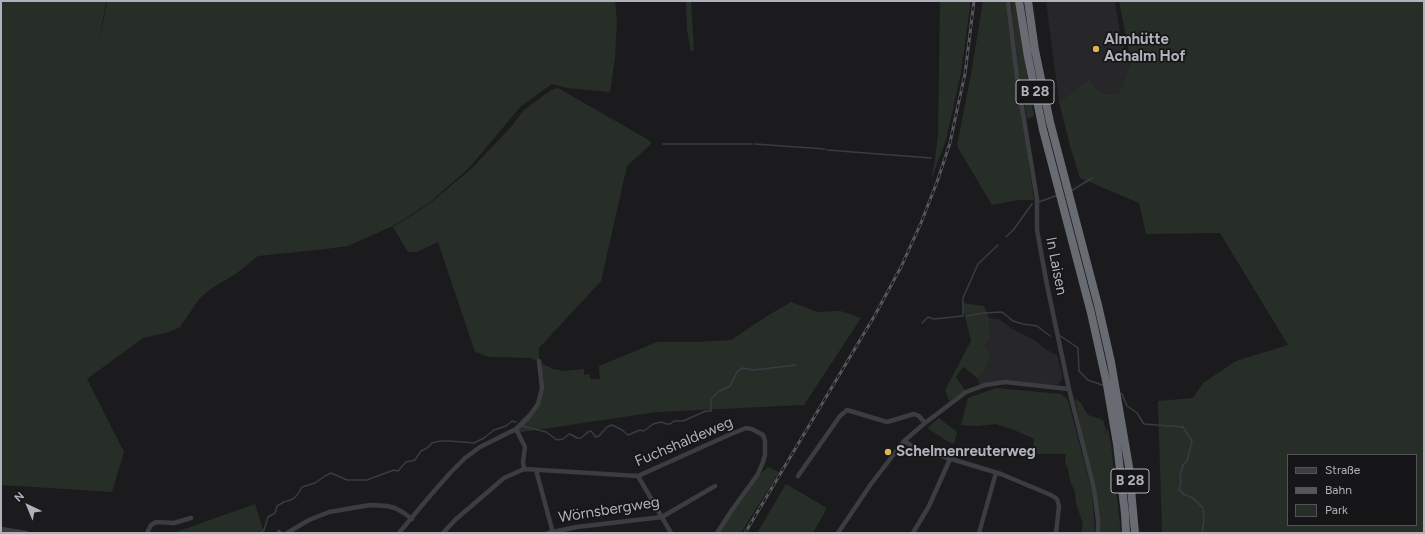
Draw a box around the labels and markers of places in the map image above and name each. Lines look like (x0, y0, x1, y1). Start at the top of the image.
place label: Almhütte Achalm Hof (1104, 31, 1185, 66)
marker: Almhütte Achalm Hof (1091, 44, 1101, 54)
place label: Schelmenreuterweg (896, 443, 1036, 461)
marker: Schelmenreuterweg (883, 447, 893, 457)

